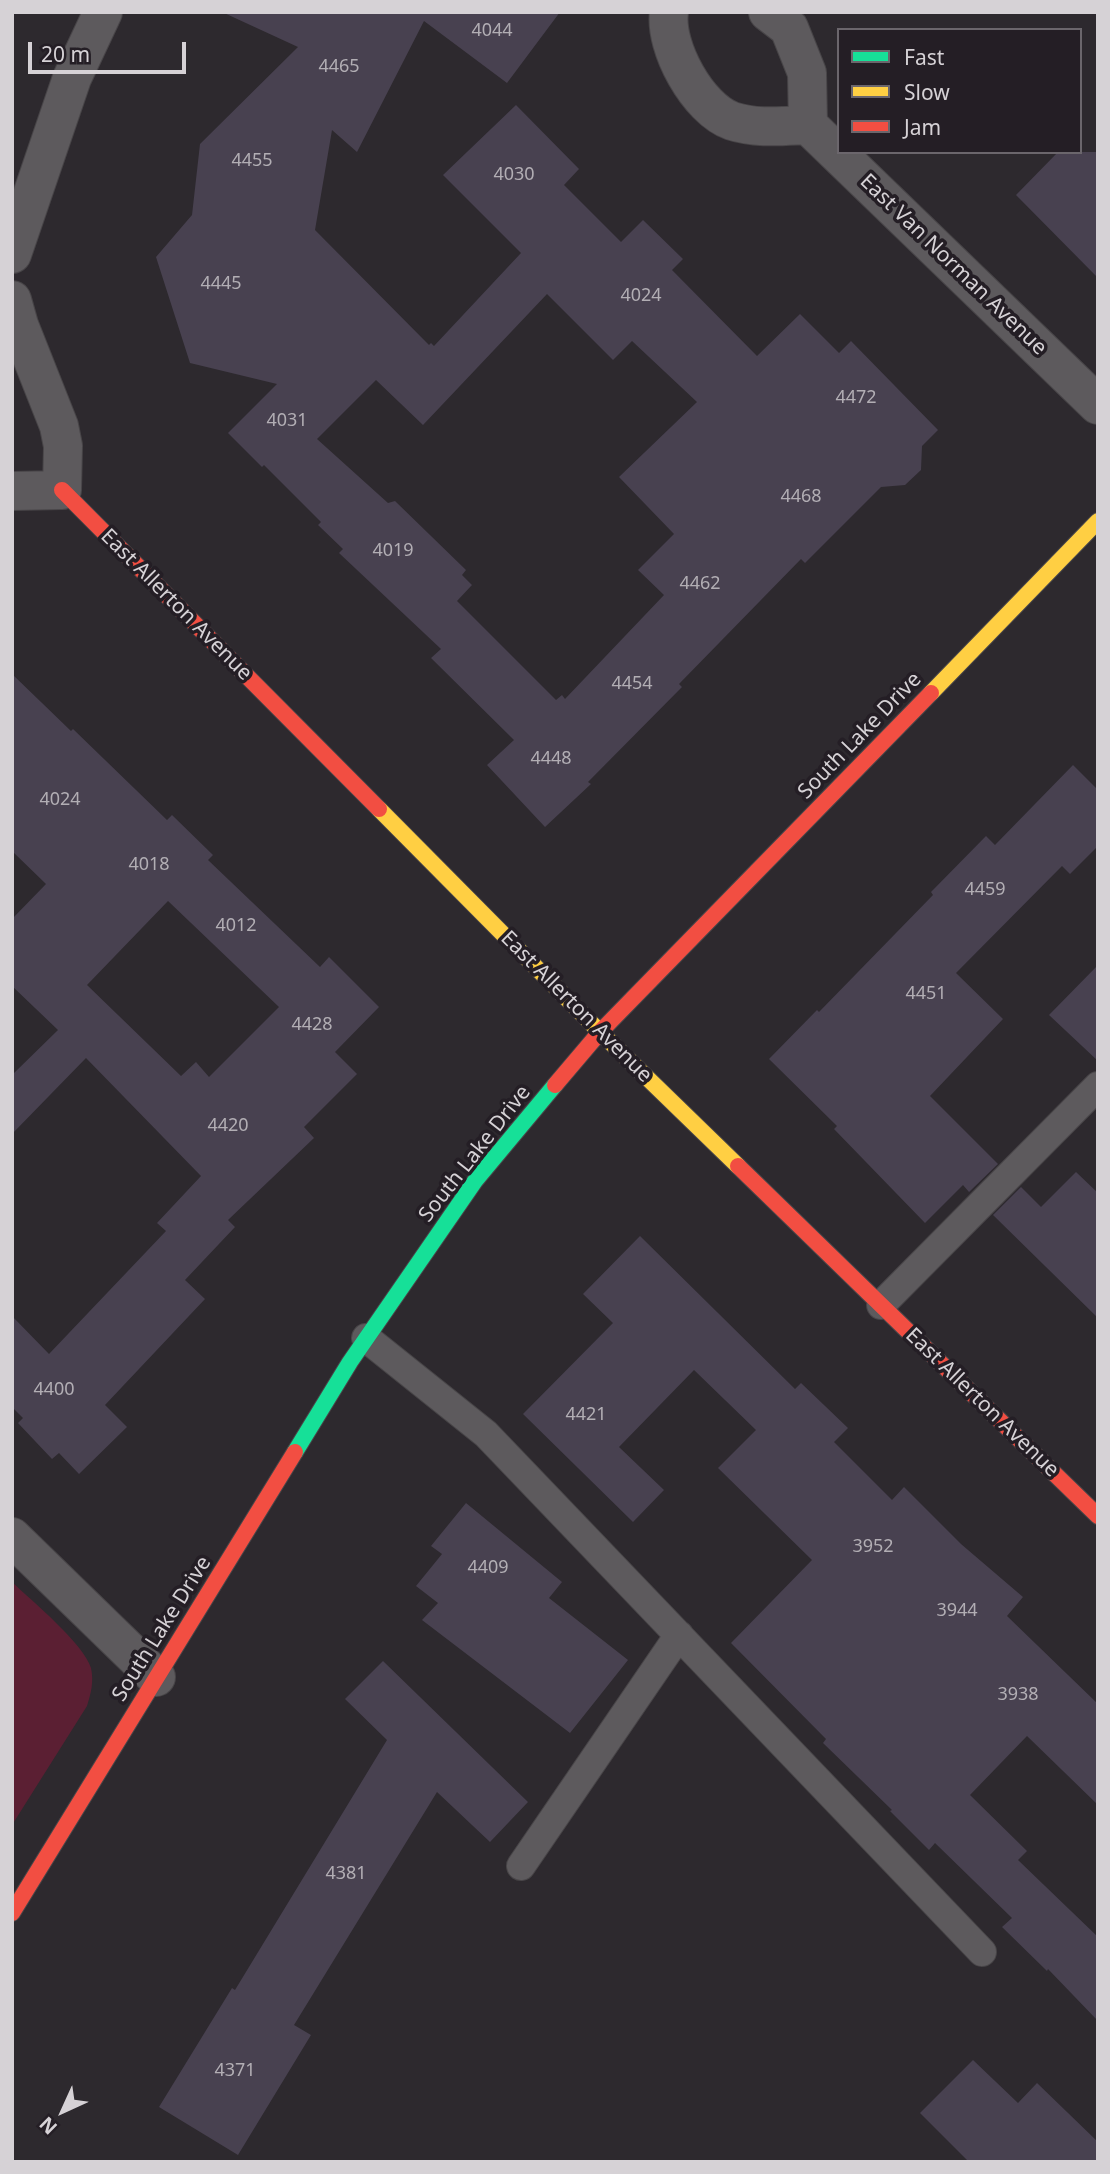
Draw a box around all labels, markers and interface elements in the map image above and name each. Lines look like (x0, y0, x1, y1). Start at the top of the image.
house number: 4044 (471, 20, 513, 42)
scale bar (32, 28, 189, 72)
legend (837, 28, 1082, 154)
text: 20 m (41, 40, 90, 68)
text: Fast (904, 43, 944, 71)
house number: 4465 (318, 56, 360, 78)
text: Slow (904, 78, 950, 106)
text: Jam (904, 113, 941, 141)
house number: 4455 (231, 150, 273, 172)
house number: 4030 (493, 164, 535, 186)
street label: East Van Norman Avenue (854, 169, 1052, 361)
house number: 4445 (200, 273, 242, 295)
house number: 4024 (620, 285, 662, 307)
house number: 4472 (835, 387, 877, 409)
house number: 4031 (266, 410, 308, 432)
house number: 4468 (780, 486, 822, 508)
street label: East Allerton Avenue (95, 524, 257, 686)
house number: 4019 (372, 540, 414, 562)
house number: 4462 (679, 573, 721, 595)
street label: South Lake Drive (793, 667, 927, 805)
house number: 4454 (611, 673, 653, 695)
house number: 4448 (530, 748, 572, 770)
house number: 4024 (39, 789, 81, 811)
house number: 4018 (128, 854, 170, 876)
house number: 4459 (964, 879, 1006, 901)
house number: 4012 (215, 915, 257, 937)
street label: East Allerton Avenue (495, 926, 657, 1088)
house number: 4451 (905, 983, 947, 1005)
house number: 4428 (291, 1014, 333, 1036)
street label: South Lake Drive (414, 1081, 536, 1227)
house number: 4420 (207, 1115, 249, 1137)
street label: East Allerton Avenue (900, 1323, 1064, 1483)
house number: 4400 (33, 1379, 75, 1401)
house number: 4421 (565, 1404, 607, 1426)
house number: 3952 (852, 1536, 894, 1558)
street label: South Lake Drive (107, 1552, 217, 1706)
house number: 4409 (467, 1557, 509, 1579)
house number: 3944 (936, 1600, 978, 1622)
house number: 3938 (997, 1684, 1039, 1706)
house number: 4381 (325, 1863, 367, 1885)
house number: 4371 (214, 2060, 256, 2082)
north arrow (28, 2076, 98, 2146)
text: N (34, 2111, 63, 2141)

